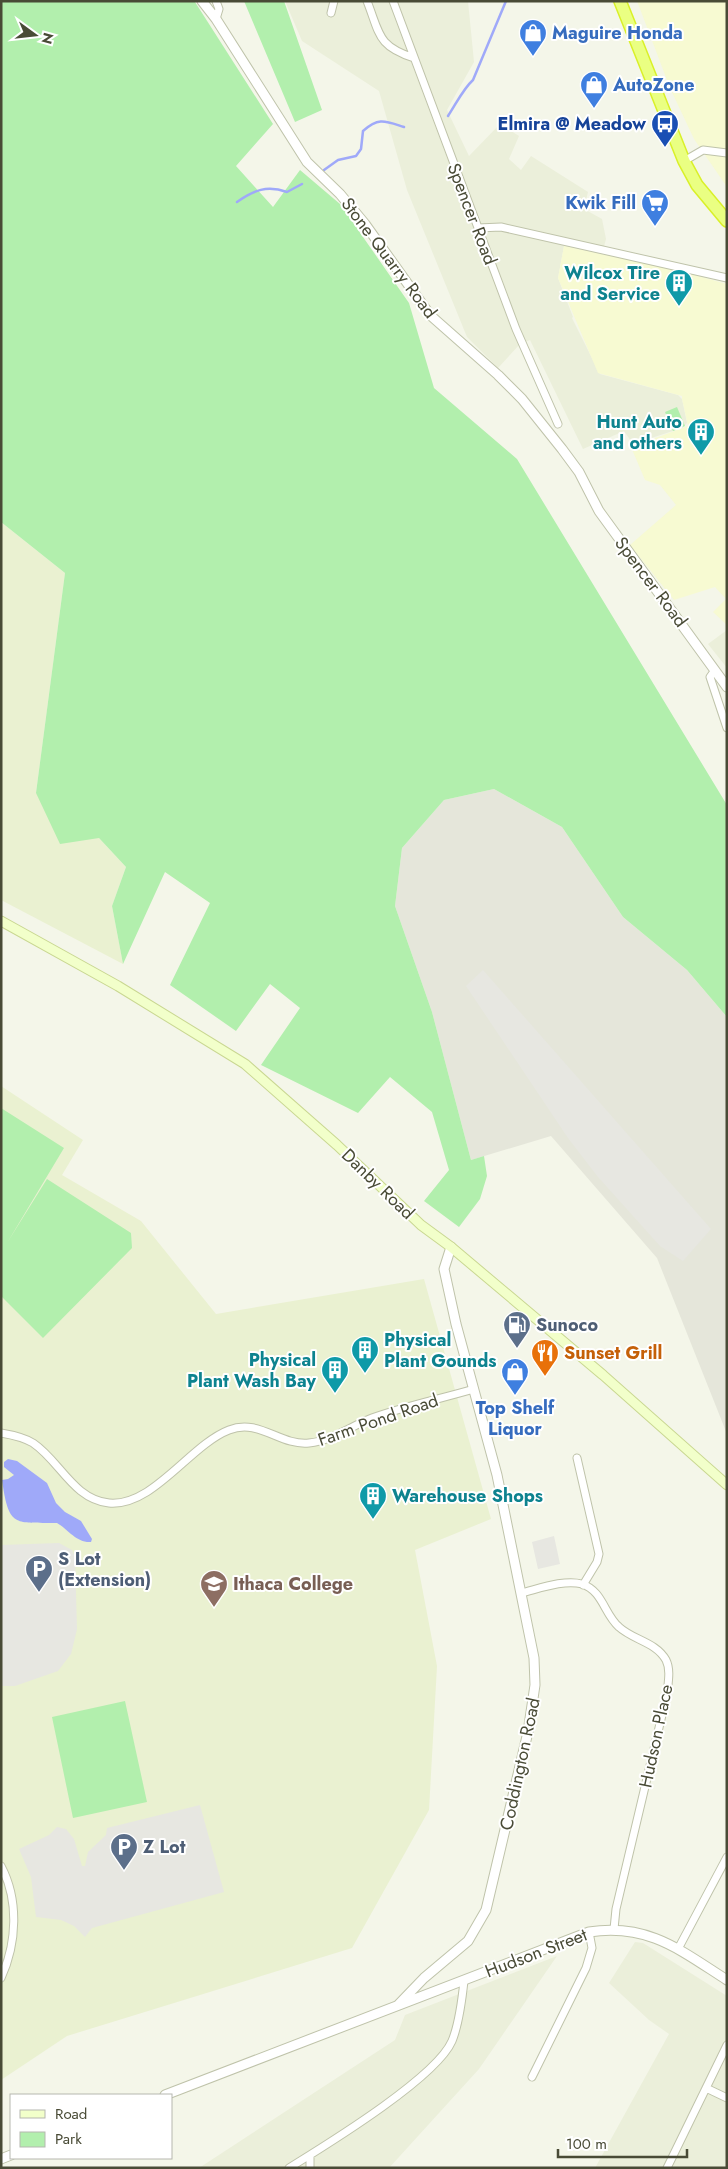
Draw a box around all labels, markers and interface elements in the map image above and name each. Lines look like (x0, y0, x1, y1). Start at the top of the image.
north arrow (10, 10, 60, 60)
shop icon: Maguire Honda (518, 18, 548, 57)
place label: Maguire Honda (552, 20, 683, 46)
text: N (36, 30, 59, 46)
shop icon: AutoZone (579, 70, 609, 109)
place label: AutoZone (612, 72, 694, 98)
bus stop icon: Elmira @ Meadow (650, 109, 680, 148)
place label: Elmira @ Meadow (498, 111, 646, 137)
street label: Spencer Road (441, 159, 503, 269)
supermarket icon: Kwik Fill (640, 188, 670, 227)
place label: Kwik Fill (565, 190, 636, 216)
street label: Stone Quarry Road (335, 192, 443, 324)
place label: Wilcox Tire and Service (560, 260, 660, 307)
building icon: Wilcox Tire and Service (664, 268, 694, 307)
place label: Hunt Auto and others (593, 409, 682, 456)
building icon: Hunt Auto and others (686, 417, 716, 456)
street label: Spencer Road (608, 531, 694, 633)
street label: Danby Road (336, 1143, 420, 1225)
fuel station icon: Sunoco (502, 1310, 532, 1349)
place label: Sunoco (536, 1312, 598, 1338)
place label: Physical Plant Gounds (384, 1327, 497, 1374)
building icon: Physical Plant Gounds (350, 1335, 380, 1374)
restaurant icon: Sunset Grill (530, 1338, 560, 1377)
place label: Sunset Grill (564, 1340, 662, 1366)
place label: Physical Plant Wash Bay (187, 1347, 317, 1394)
building icon: Physical Plant Wash Bay (320, 1355, 350, 1394)
shop icon: Top Shelf Liquor (500, 1357, 530, 1396)
street label: Farm Pond Road (314, 1387, 442, 1453)
place label: Top Shelf Liquor (476, 1395, 555, 1442)
building icon: Warehouse Shops (358, 1481, 388, 1520)
place label: Warehouse Shops (392, 1483, 543, 1509)
place label: S Lot (Extension) (58, 1546, 151, 1593)
parking icon: S Lot (Extension) (24, 1554, 54, 1593)
school or university icon: Ithaca College (199, 1569, 229, 1608)
place label: Ithaca College (233, 1571, 353, 1597)
street label: Hudson Place (632, 1682, 680, 1790)
street label: Coddington Road (493, 1695, 547, 1833)
parking icon: Z Lot (109, 1832, 139, 1871)
place label: Z Lot (143, 1834, 186, 1860)
street label: Hudson Street (481, 1921, 591, 1984)
legend (10, 2094, 172, 2159)
text: Road (55, 2103, 87, 2125)
scale bar (558, 2126, 687, 2158)
text: Park (55, 2128, 82, 2150)
text: 100 m (566, 2133, 607, 2155)

